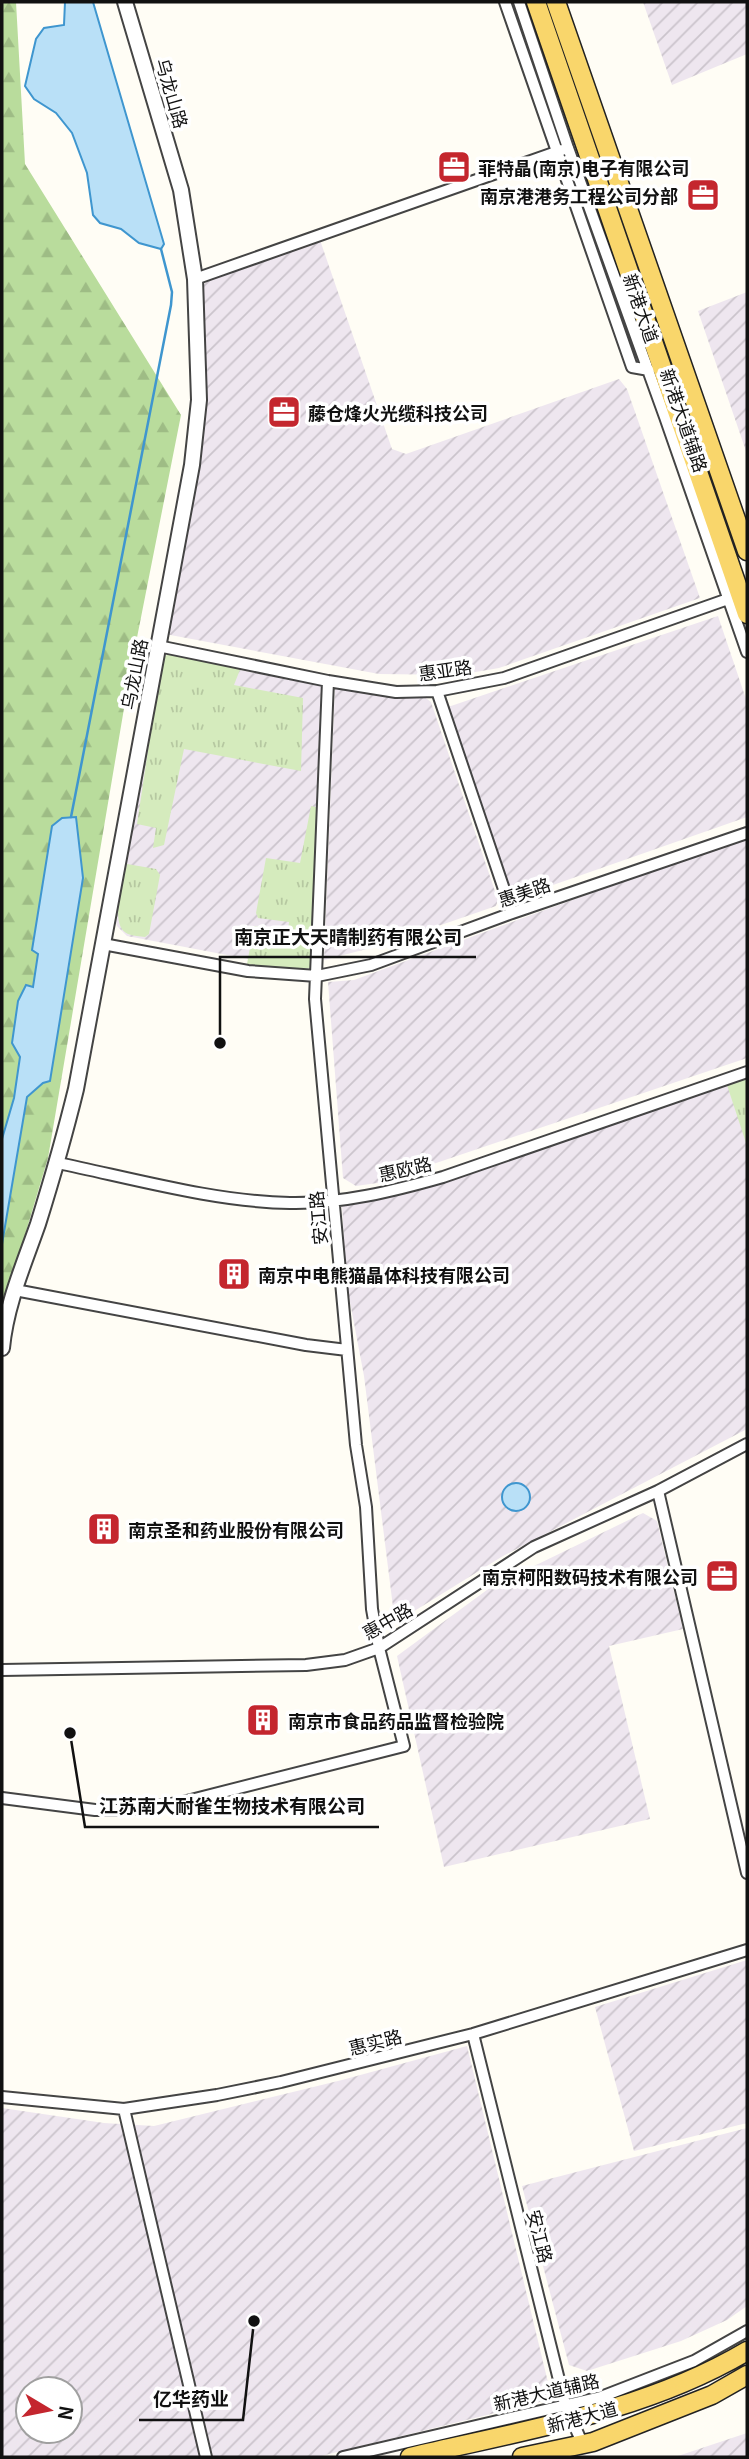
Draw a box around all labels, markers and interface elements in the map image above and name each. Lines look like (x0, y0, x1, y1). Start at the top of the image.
street label: 乌龙山路 (151, 55, 195, 131)
office icon: 菲特晶(南京)电子有限公司 (435, 148, 473, 186)
place label: 菲特晶(南京)电子有限公司 (478, 154, 690, 180)
office icon: 南京港港务工程公司分部 (684, 176, 722, 214)
place label: 南京港港务工程公司分部 (480, 182, 678, 208)
street label: 新港大道 (618, 270, 666, 346)
street label: 新港大道辅路 (655, 365, 715, 475)
office icon: 藤仓烽火光缆科技公司 (265, 393, 303, 431)
place label: 藤仓烽火光缆科技公司 (308, 399, 488, 425)
street label: 乌龙山路 (113, 636, 153, 712)
street label: 惠亚路 (416, 652, 474, 686)
street label: 惠美路 (494, 870, 554, 912)
callout: 南京正大天晴制药有限公司 (220, 917, 476, 957)
text: 南京正大天晴制药有限公司 (234, 922, 462, 949)
street label: 惠欧路 (376, 1149, 434, 1187)
street label: 安江路 (302, 1190, 332, 1246)
building icon: 南京中电熊猫晶体科技有限公司 (215, 1255, 253, 1293)
place label: 南京中电熊猫晶体科技有限公司 (258, 1261, 510, 1287)
building icon: 南京圣和药业股份有限公司 (85, 1510, 123, 1548)
place label: 南京圣和药业股份有限公司 (128, 1516, 344, 1542)
office icon: 南京柯阳数码技术有限公司 (703, 1557, 741, 1595)
place label: 南京柯阳数码技术有限公司 (482, 1563, 698, 1589)
street label: 惠中路 (357, 1595, 417, 1645)
building icon: 南京市食品药品监督检验院 (244, 1701, 282, 1739)
place label: 南京市食品药品监督检验院 (288, 1707, 504, 1733)
callout: 江苏南大耐雀生物技术有限公司 (85, 1787, 379, 1827)
text: 江苏南大耐雀生物技术有限公司 (99, 1791, 365, 1818)
street label: 惠实路 (346, 2022, 404, 2060)
street label: 安江路 (522, 2207, 560, 2265)
street label: 新港大道辅路 (490, 2366, 602, 2416)
north arrow (14, 2375, 84, 2445)
callout: 亿华药业 (139, 2380, 243, 2420)
text: 亿华药业 (153, 2384, 229, 2411)
street label: 新港大道 (544, 2394, 620, 2438)
text: N (53, 2404, 82, 2423)

